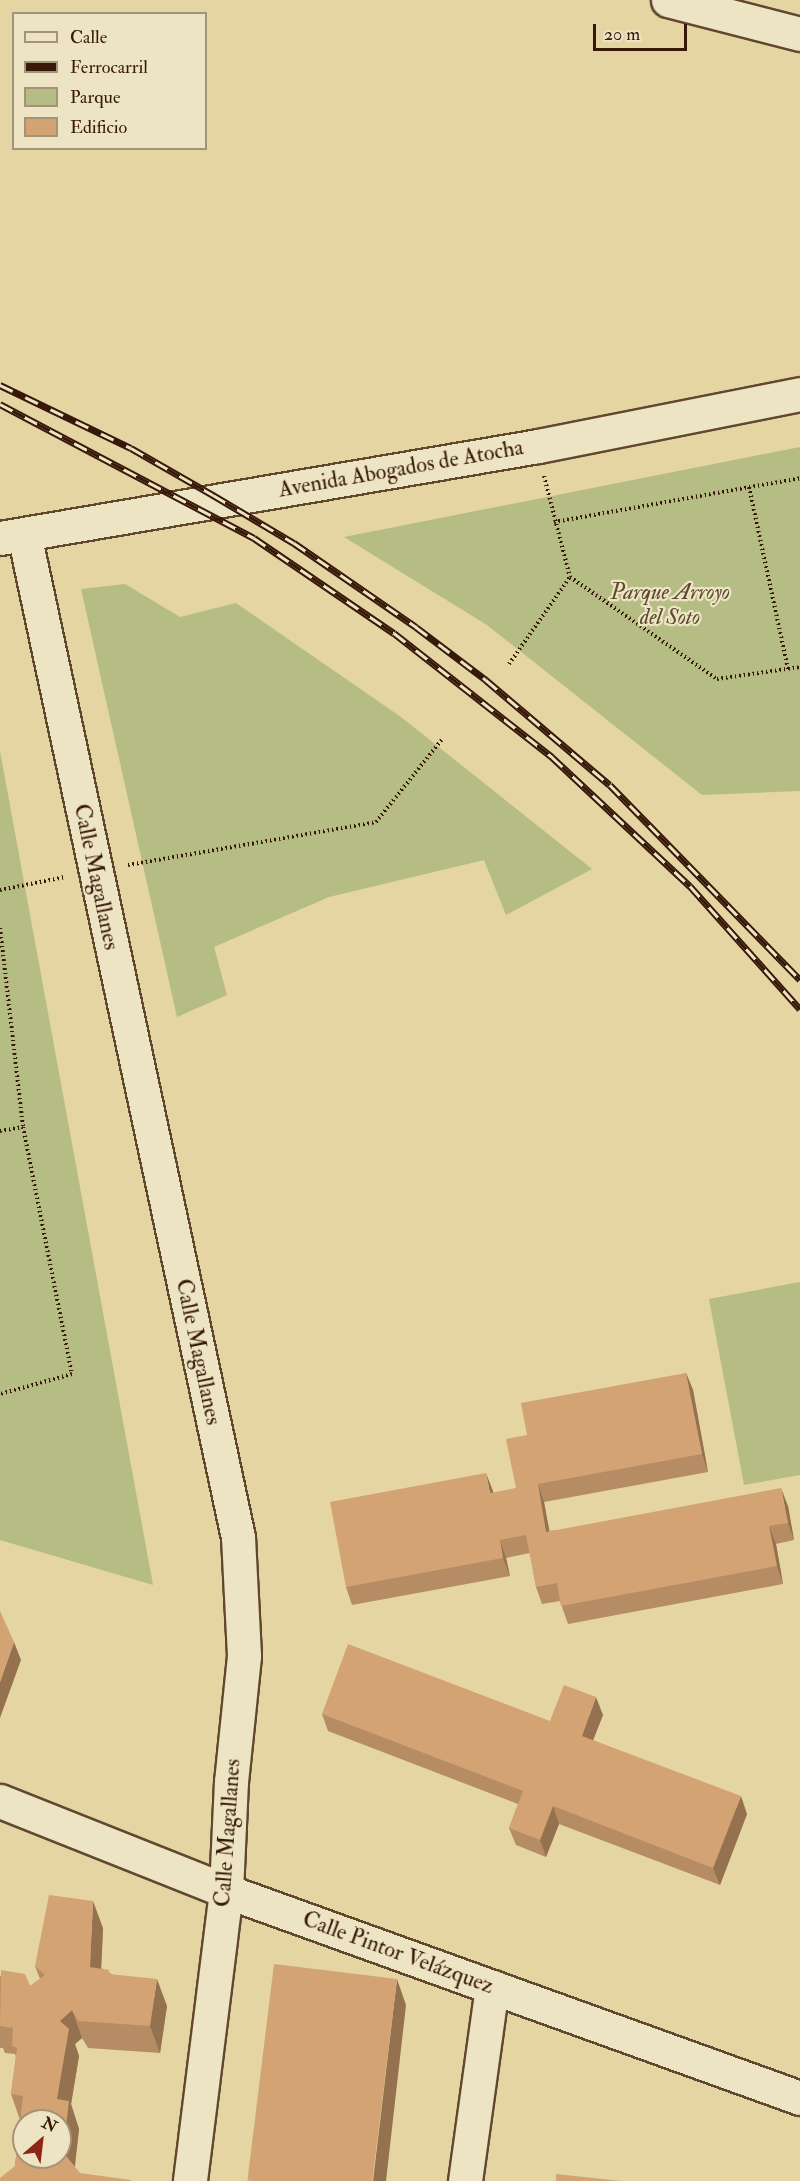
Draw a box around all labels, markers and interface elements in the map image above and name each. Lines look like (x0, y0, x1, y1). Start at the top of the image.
legend (12, 12, 207, 150)
scale bar (596, 12, 690, 50)
text: 20 m (604, 23, 640, 46)
text: Calle (70, 26, 107, 49)
text: Ferrocarril (70, 56, 148, 79)
text: Parque (70, 86, 120, 109)
text: Edificio (70, 116, 127, 139)
street label: Avenida Abogados de Atocha (277, 434, 525, 504)
park label: Parque Arroyo del Soto (610, 579, 730, 630)
street label: Calle Magallanes (68, 802, 124, 952)
street label: Calle Magallanes (170, 1277, 226, 1427)
street label: Calle Magallanes (210, 1758, 246, 1908)
street label: Calle Pintor Velázquez (299, 1906, 497, 2000)
north arrow (12, 2109, 72, 2169)
text: N (38, 2113, 61, 2137)

